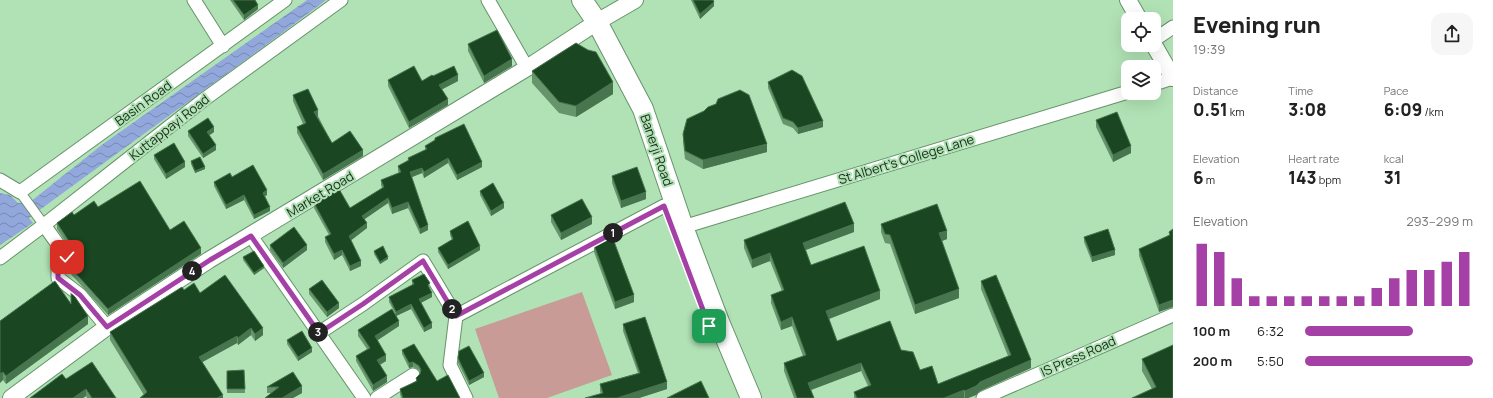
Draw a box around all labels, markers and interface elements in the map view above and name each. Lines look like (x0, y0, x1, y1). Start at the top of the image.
text: Evening run (1193, 10, 1321, 40)
map controls (1121, 12, 1161, 100)
button: locate (1121, 12, 1161, 52)
button: share (1431, 13, 1473, 55)
text: 19:39 (1193, 40, 1225, 58)
button: layers (1121, 60, 1161, 100)
street label: Basin Road (111, 76, 175, 130)
text: Distance (1193, 83, 1238, 98)
text: Time (1288, 83, 1313, 98)
text: Pace (1384, 83, 1409, 98)
street label: Kuttappayi Road (125, 90, 213, 164)
text: 0.51 (1193, 98, 1228, 121)
text: 3:08 (1288, 98, 1327, 121)
text: 6:09 (1384, 98, 1422, 121)
text: km (1228, 104, 1245, 119)
text: /km (1422, 104, 1444, 119)
street label: Banerji Road (636, 112, 678, 188)
street label: St Albert's College Lane (836, 130, 977, 188)
text: Elevation (1193, 151, 1239, 166)
text: Heart rate (1288, 151, 1339, 166)
text: kcal (1384, 151, 1404, 166)
text: 6 (1193, 166, 1204, 189)
text: 143 (1288, 166, 1317, 189)
text: 31 (1384, 166, 1401, 189)
street label: Market Road (283, 167, 357, 221)
text: m (1204, 172, 1215, 187)
text: bpm (1317, 172, 1341, 187)
text: Elevation (1193, 212, 1248, 230)
text: 293–299 m (1406, 212, 1473, 230)
pin: 1 (603, 223, 623, 243)
text: 1 (611, 225, 615, 240)
pin (50, 240, 84, 274)
icon: check (56, 246, 78, 268)
pin: 4 (182, 261, 202, 281)
text: 4 (189, 263, 195, 278)
pin: 2 (442, 299, 462, 319)
text: 2 (449, 301, 455, 316)
pin (692, 309, 726, 343)
icon: arrive (698, 315, 720, 337)
pin: 3 (308, 322, 328, 342)
text: 100 m (1193, 322, 1230, 340)
text: 6:32 (1257, 322, 1284, 340)
text: 3 (315, 324, 321, 339)
street label: IS Press Road (1037, 331, 1119, 381)
text: 200 m (1193, 352, 1232, 370)
text: 5:50 (1257, 352, 1284, 370)

